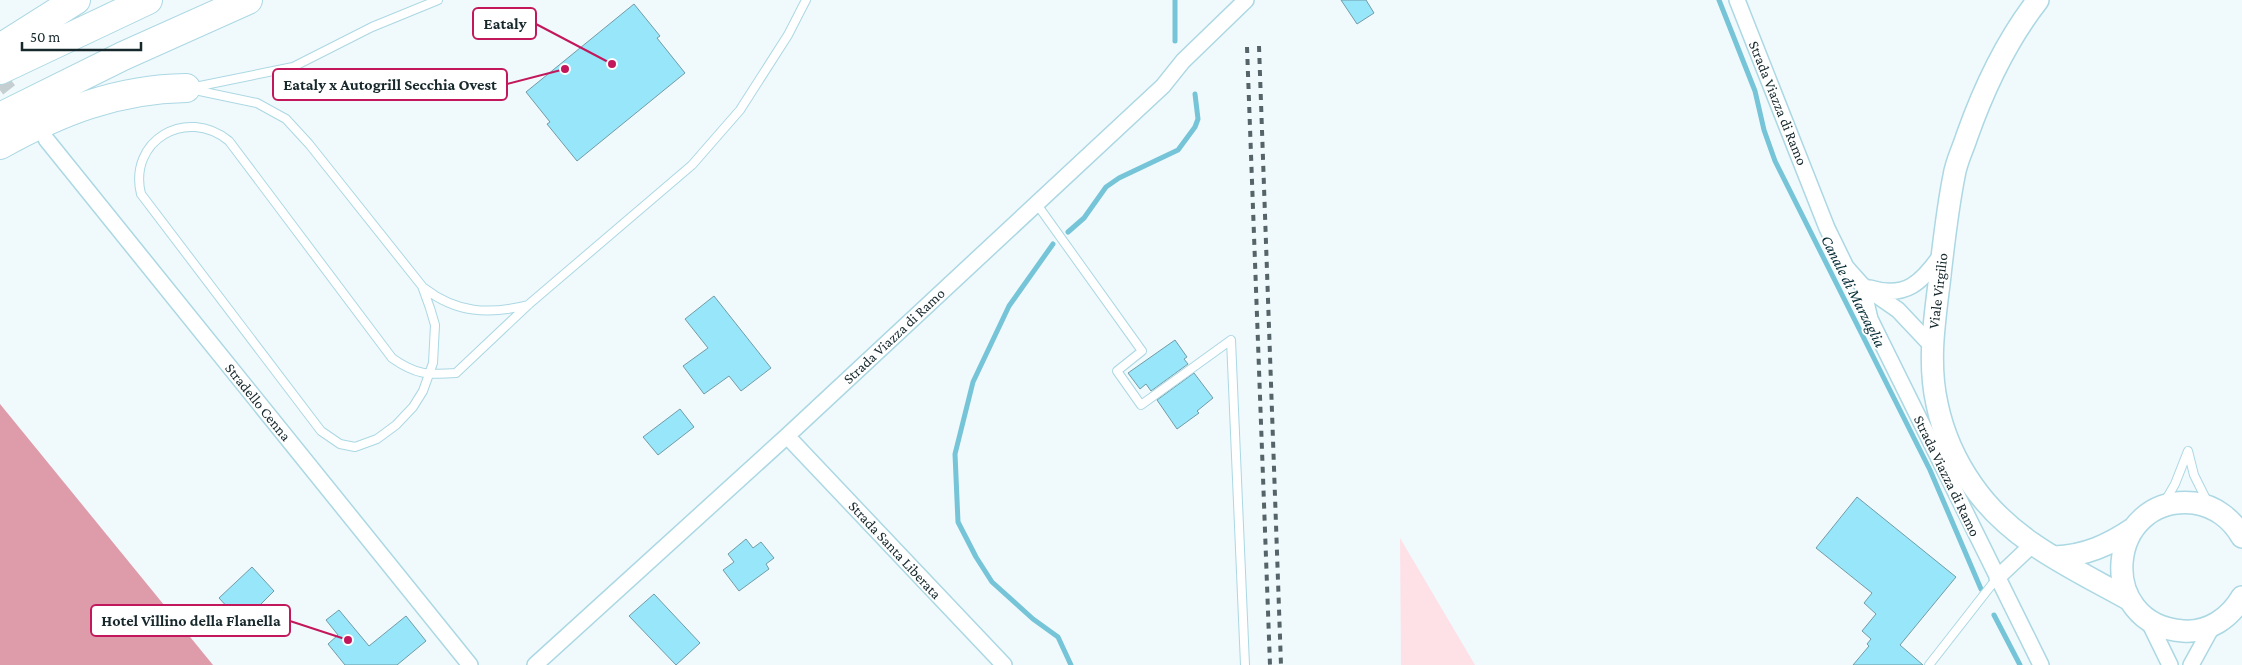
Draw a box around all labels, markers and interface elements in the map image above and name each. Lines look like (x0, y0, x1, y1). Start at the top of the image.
callout: Eataly (473, 8, 536, 39)
text: Eataly (484, 15, 527, 32)
scale bar (22, 20, 141, 52)
text: 50 m (30, 29, 60, 45)
street label: Strada Viazza di Ramo (1746, 39, 1810, 167)
callout: Eataly x Autogrill Secchia Ovest (273, 69, 507, 100)
text: Eataly x Autogrill Secchia Ovest (283, 76, 497, 93)
water label: Canale di Marzaglia (1817, 232, 1889, 351)
street label: Viale Virgilio (1925, 252, 1952, 330)
street label: Strada Viazza di Ramo (840, 285, 948, 387)
street label: Stradello Cenna (222, 360, 294, 444)
street label: Strada Viazza di Ramo (1911, 413, 1983, 539)
street label: Strada Santa Liberata (846, 498, 944, 602)
callout: Hotel Villino della Flanella (91, 605, 290, 636)
text: Hotel Villino della Flanella (101, 612, 281, 629)

